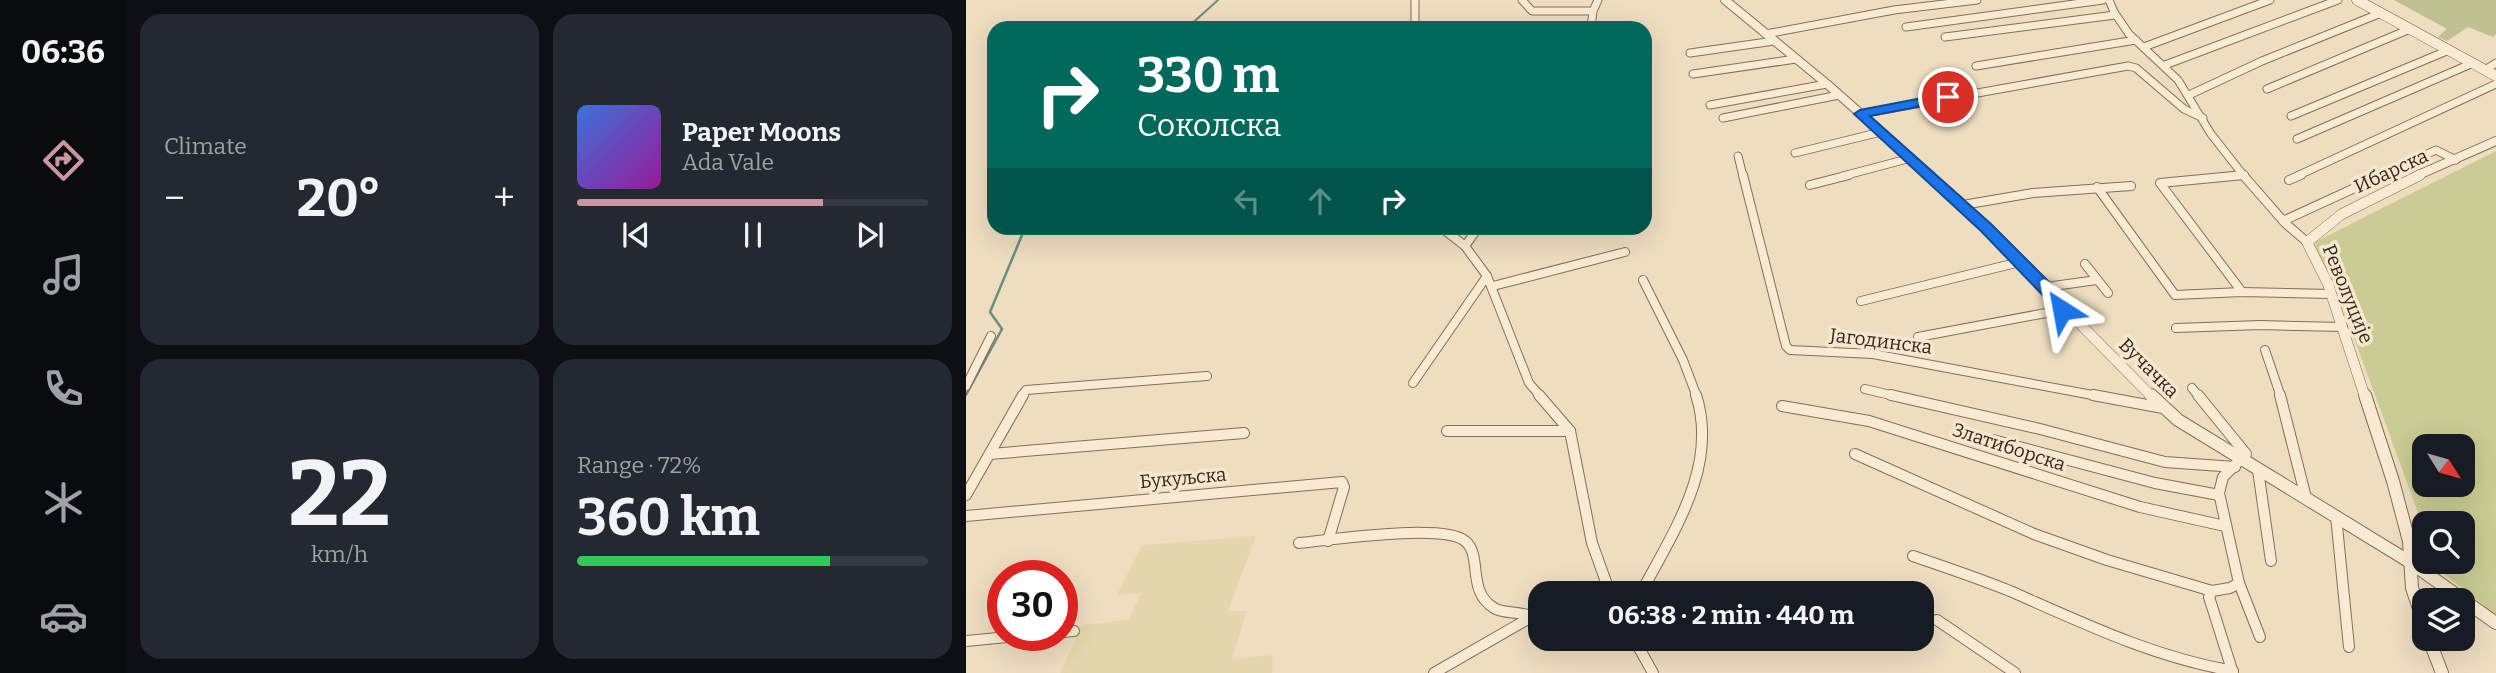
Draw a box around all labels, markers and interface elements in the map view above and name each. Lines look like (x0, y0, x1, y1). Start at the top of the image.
text: 06:36 (21, 33, 105, 71)
text: 330 m (1137, 46, 1279, 105)
icon: right (1022, 49, 1113, 140)
pin (1918, 67, 1978, 127)
icon: arrive (1929, 78, 1967, 116)
text: Соколска (1137, 106, 1281, 144)
text: Paper Moons (682, 117, 841, 148)
text: Climate (164, 132, 247, 160)
icon: directions (39, 136, 88, 185)
street label: Ибарска (2350, 144, 2432, 198)
text: Ada Vale (682, 148, 774, 176)
text: 20° (297, 167, 381, 230)
text: − (164, 175, 185, 221)
text: + (493, 175, 515, 221)
icon: left (1228, 182, 1266, 220)
icon: ahead (1301, 182, 1339, 220)
icon: right (1374, 182, 1412, 220)
icon: previous (617, 216, 655, 254)
icon: pause (734, 216, 772, 254)
icon: next (851, 216, 889, 254)
street label: Револуције (2318, 241, 2378, 347)
icon: music (39, 250, 88, 299)
position arrow (2025, 273, 2099, 347)
street label: Јагодинска (1828, 323, 1934, 359)
street label: Вучачка (2114, 333, 2184, 403)
icon: phone (39, 364, 88, 413)
street label: Златиборска (1950, 418, 2069, 476)
north arrow (2412, 434, 2474, 497)
map controls (2412, 434, 2475, 651)
text: 22 (288, 440, 391, 549)
text: Range · 72% (577, 451, 701, 479)
street label: Букуљска (1139, 463, 1228, 493)
icon: climate (39, 478, 88, 527)
text: 360 km (577, 486, 760, 549)
button: search (2412, 511, 2475, 574)
text: km/h (311, 540, 368, 568)
speed limit sign: 30 (987, 560, 1078, 651)
button: layers (2412, 588, 2475, 651)
icon: car (39, 592, 88, 641)
text: 06:38 · 2 min · 440 m (1608, 600, 1854, 631)

